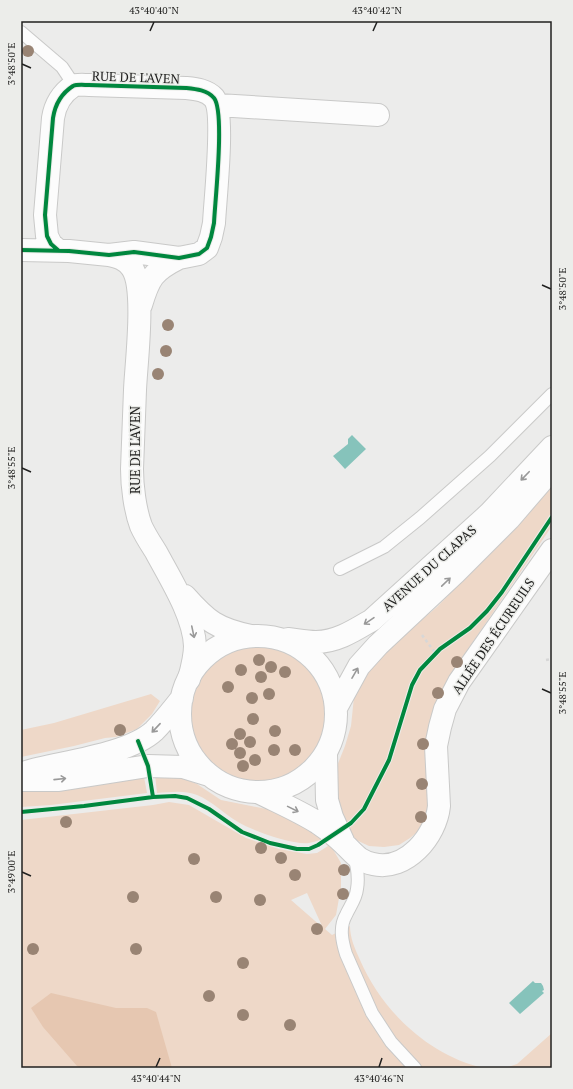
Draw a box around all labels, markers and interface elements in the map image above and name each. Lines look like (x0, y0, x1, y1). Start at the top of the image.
text: 43°40'40"N (129, 4, 179, 17)
text: 43°40'42"N (352, 4, 402, 17)
text: 3°48'50"E (5, 42, 18, 85)
street label: RUE DE L'AVEN (92, 66, 181, 88)
text: 3°48'50"E (556, 267, 569, 310)
street label: RUE DE L'AVEN (126, 406, 144, 494)
text: 3°48'55"E (5, 446, 18, 489)
one-way arrow (520, 471, 530, 481)
street label: AVENUE DU CLAPAS (378, 521, 480, 615)
street label: ALLÉE DES ÉCUREUILS (447, 574, 539, 698)
one-way arrow (441, 577, 451, 587)
one-way arrow (363, 617, 374, 625)
one-way arrow (189, 626, 197, 639)
one-way arrow (351, 667, 359, 679)
text: 3°48'55"E (556, 671, 569, 714)
one-way arrow (152, 722, 161, 733)
one-way arrow (53, 775, 66, 783)
one-way arrow (286, 806, 298, 813)
text: 3°49'00"E (5, 850, 18, 893)
text: 43°40'44"N (131, 1072, 181, 1085)
text: 43°40'46"N (354, 1072, 404, 1085)

